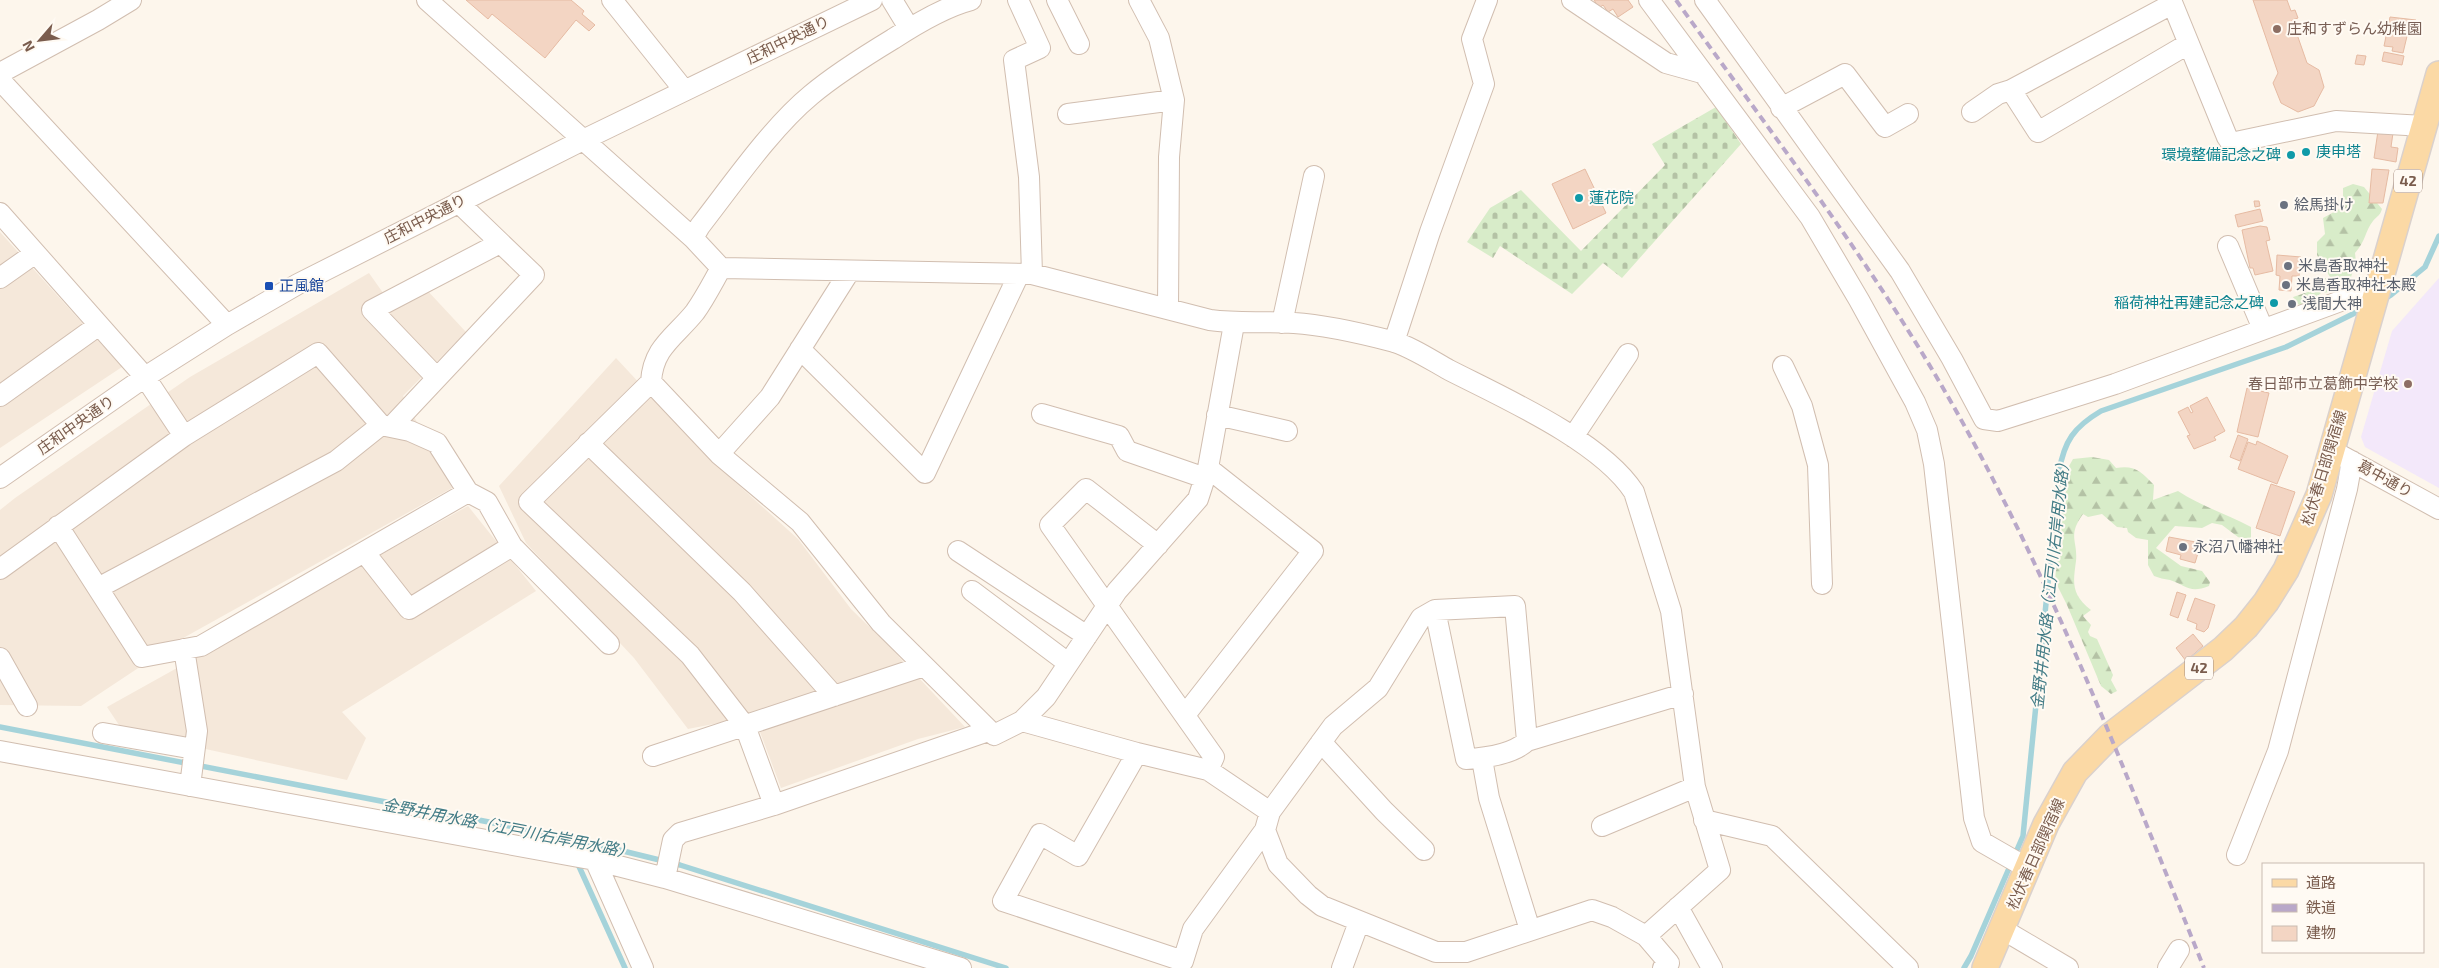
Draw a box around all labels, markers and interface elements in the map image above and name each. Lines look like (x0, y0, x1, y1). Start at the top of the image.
street label: 庄和中央通り (743, 11, 832, 67)
north arrow (15, 15, 65, 65)
place label: 庄和すずらん幼稚園 (2287, 19, 2422, 37)
marker: 庄和すずらん幼稚園 (2271, 23, 2283, 35)
text: N (18, 38, 38, 55)
place label: 庚申塔 (2316, 142, 2361, 160)
place label: 環境整備記念之碑 (2161, 145, 2281, 163)
marker: 庚申塔 (2300, 146, 2312, 158)
marker: 環境整備記念之碑 (2285, 149, 2297, 161)
road number: 42 (2394, 170, 2422, 192)
place label: 蓮花院 (1589, 188, 1634, 206)
street label: 庄和中央通り (380, 190, 469, 247)
marker: 蓮花院 (1573, 192, 1585, 204)
place label: 絵馬掛け (2294, 195, 2354, 213)
marker: 絵馬掛け (2278, 199, 2290, 211)
place label: 米島香取神社 (2298, 256, 2388, 274)
marker: 米島香取神社 (2282, 260, 2294, 272)
place label: 米島香取神社本殿 (2296, 275, 2416, 293)
place label: 正風館 (279, 276, 324, 294)
marker: 米島香取神社本殿 (2280, 279, 2292, 291)
marker: 正風館 (263, 280, 275, 292)
place label: 稲荷神社再建記念之碑 (2114, 293, 2264, 311)
place label: 浅間大神 (2302, 294, 2362, 312)
marker: 稲荷神社再建記念之碑 (2268, 297, 2280, 309)
marker: 浅間大神 (2286, 298, 2298, 310)
place label: 春日部市立葛飾中学校 (2248, 374, 2398, 392)
marker: 春日部市立葛飾中学校 (2402, 378, 2414, 390)
street label: 庄和中央通り (33, 391, 117, 457)
street label: 松伏春日部関宿線 (2297, 408, 2349, 528)
water label: 金野井用水路（江戸川右岸用水路） (2027, 454, 2072, 710)
street label: 葛中通り (2355, 456, 2416, 501)
place label: 永沼八幡神社 (2193, 537, 2283, 555)
marker: 永沼八幡神社 (2177, 541, 2189, 553)
road number: 42 (2185, 656, 2213, 680)
water label: 金野井用水路（江戸川右岸用水路） (381, 794, 636, 861)
street label: 松伏春日部関宿線 (2002, 795, 2068, 912)
legend (2262, 863, 2424, 953)
text: 道路 (2306, 873, 2336, 891)
text: 鉄道 (2306, 898, 2336, 916)
text: 建物 (2306, 923, 2336, 941)

